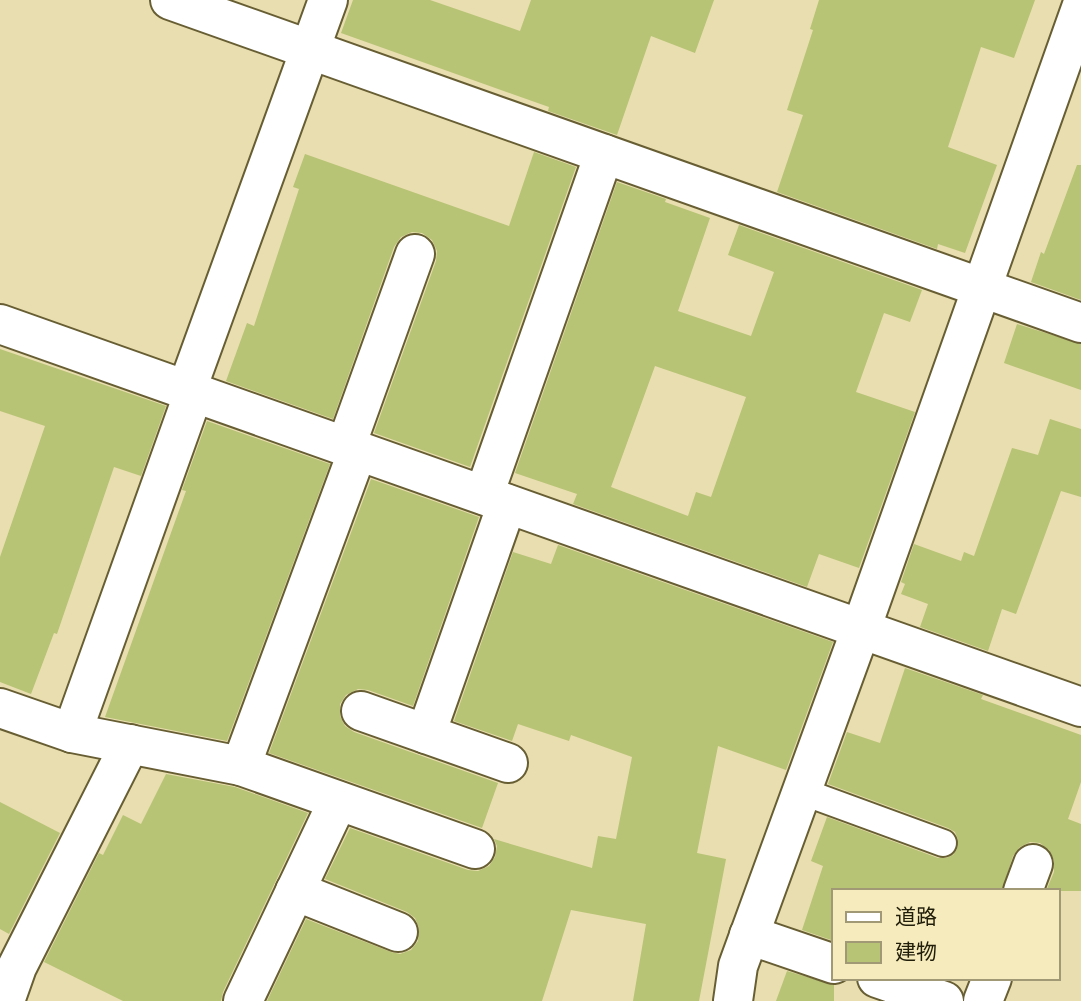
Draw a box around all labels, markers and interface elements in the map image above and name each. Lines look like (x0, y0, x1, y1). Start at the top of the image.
legend (832, 889, 1060, 980)
text: 道路 (895, 904, 937, 929)
text: 建物 (895, 939, 937, 964)

